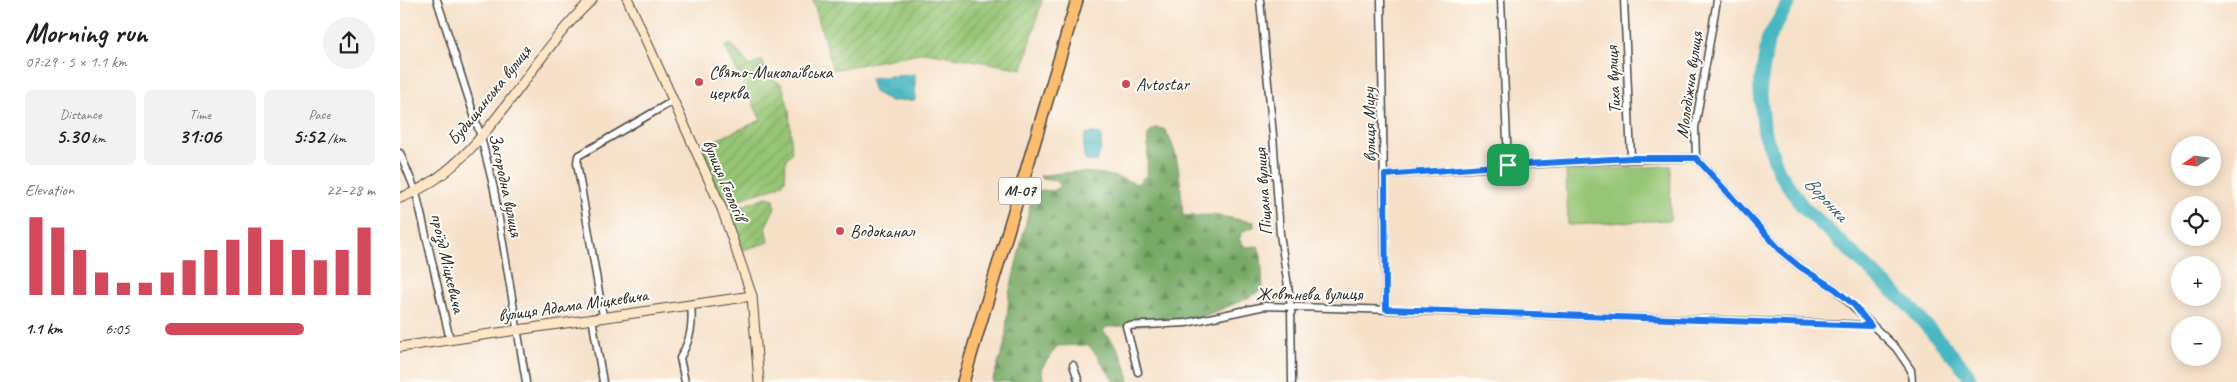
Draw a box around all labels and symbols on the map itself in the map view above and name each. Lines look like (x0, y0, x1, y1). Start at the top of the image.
street label: Молодіжна вулиця (1671, 29, 1708, 140)
street label: Будищанська вулиця (442, 40, 537, 149)
street label: Тиха вулиця (1600, 44, 1626, 114)
place label: Свято-Миколаївська церква (709, 61, 834, 104)
place label: Avtostar (1136, 73, 1191, 95)
marker: Свято-Миколаївська церква (693, 76, 705, 88)
marker: Avtostar (1120, 78, 1132, 90)
street label: вулиця Миру (1357, 86, 1381, 163)
street label: Загородна вулиця (484, 131, 528, 240)
street label: вулиця Геологів (698, 136, 754, 228)
north arrow (2171, 136, 2221, 186)
pin (1487, 144, 1529, 186)
street label: Піщана вулиця (1249, 146, 1277, 236)
water label: Воронка (1799, 171, 1854, 228)
road number: М-07 (999, 178, 1041, 205)
street label: проїзд Міцкевича (425, 211, 471, 317)
place label: Водоканал (850, 220, 916, 242)
marker: Водоканал (834, 225, 846, 237)
street label: вулиця Адама Міцкевича (497, 283, 651, 326)
street label: Жовтнева вулиця (1256, 283, 1364, 305)

